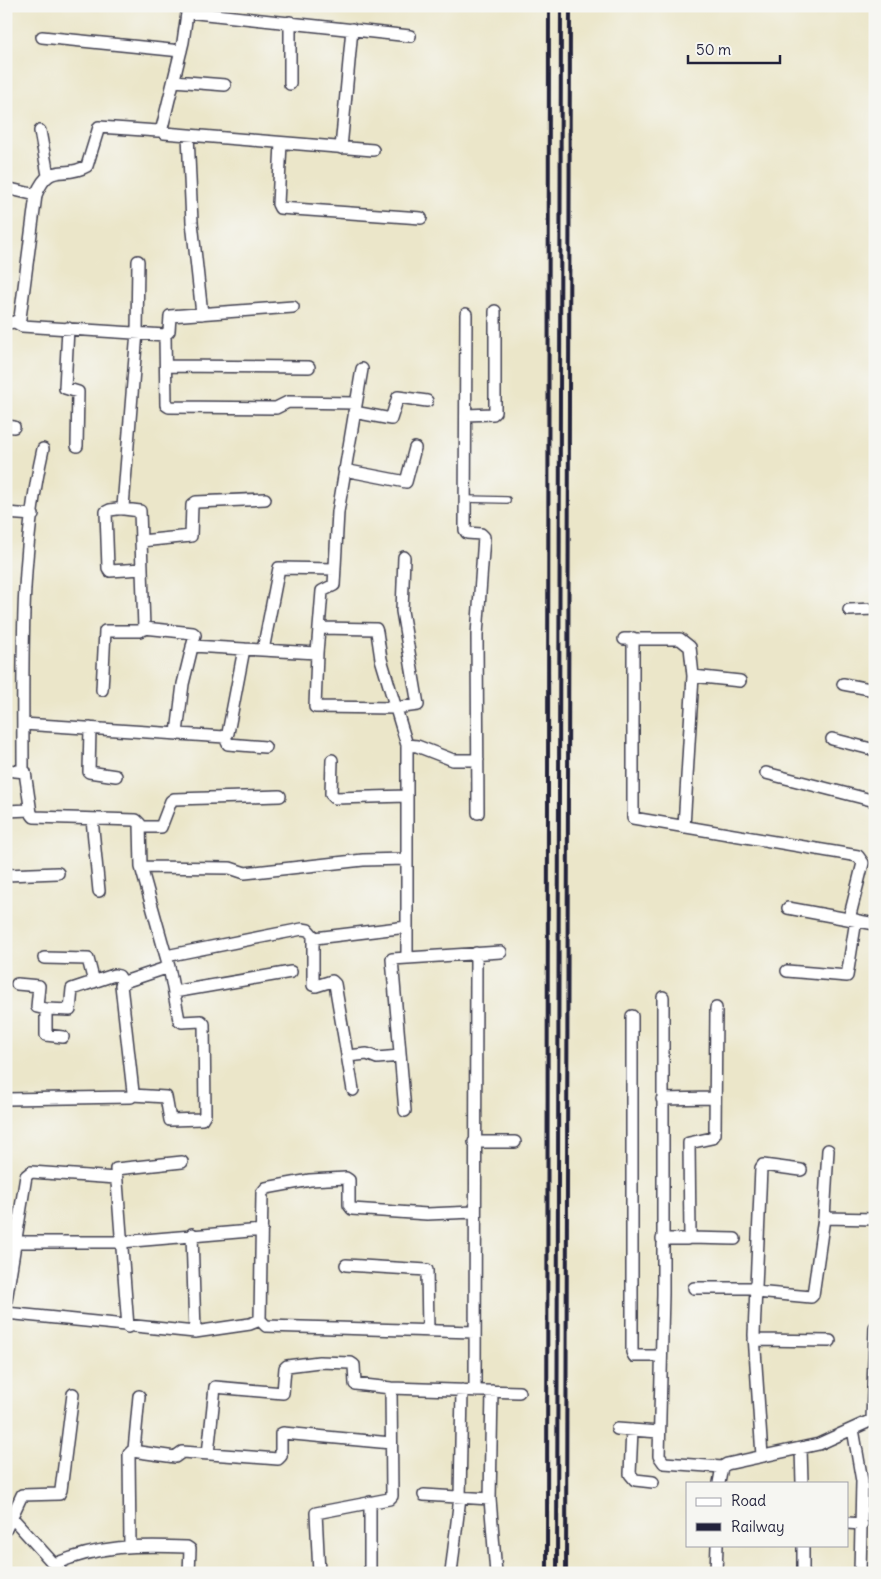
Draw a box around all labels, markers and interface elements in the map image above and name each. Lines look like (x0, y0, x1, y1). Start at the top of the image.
scale bar (688, 32, 781, 64)
text: 50 m (696, 40, 731, 59)
legend (686, 1482, 848, 1546)
text: Road (731, 1491, 766, 1510)
text: Railway (731, 1517, 785, 1536)

